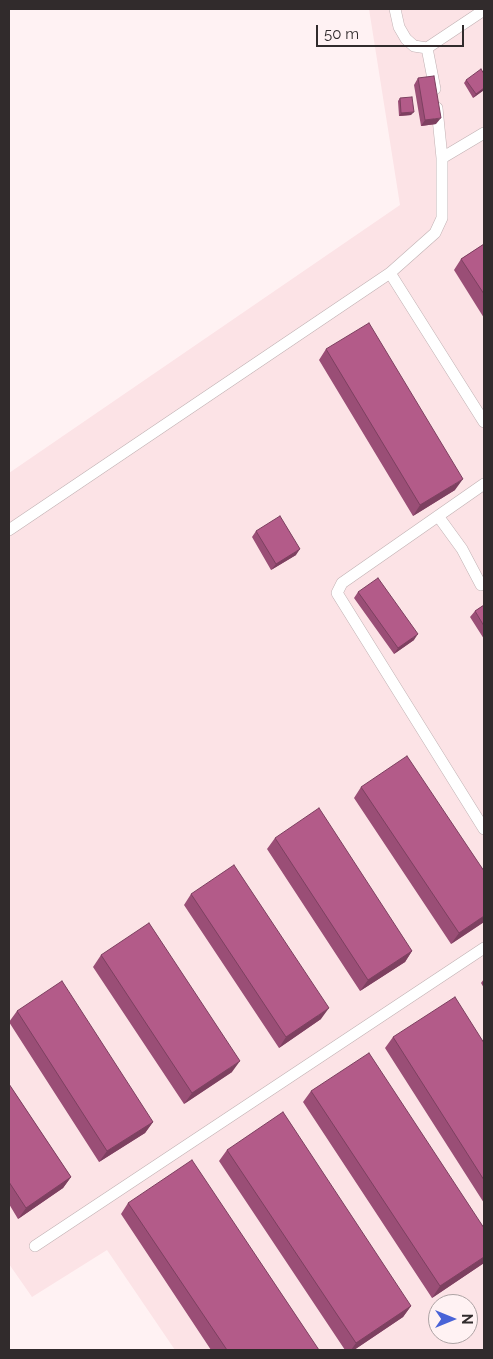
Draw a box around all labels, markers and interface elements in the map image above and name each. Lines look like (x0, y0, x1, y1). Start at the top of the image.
scale bar (318, 15, 466, 47)
text: 50 m (324, 25, 359, 43)
north arrow (428, 1294, 478, 1344)
text: N (459, 1314, 475, 1324)

